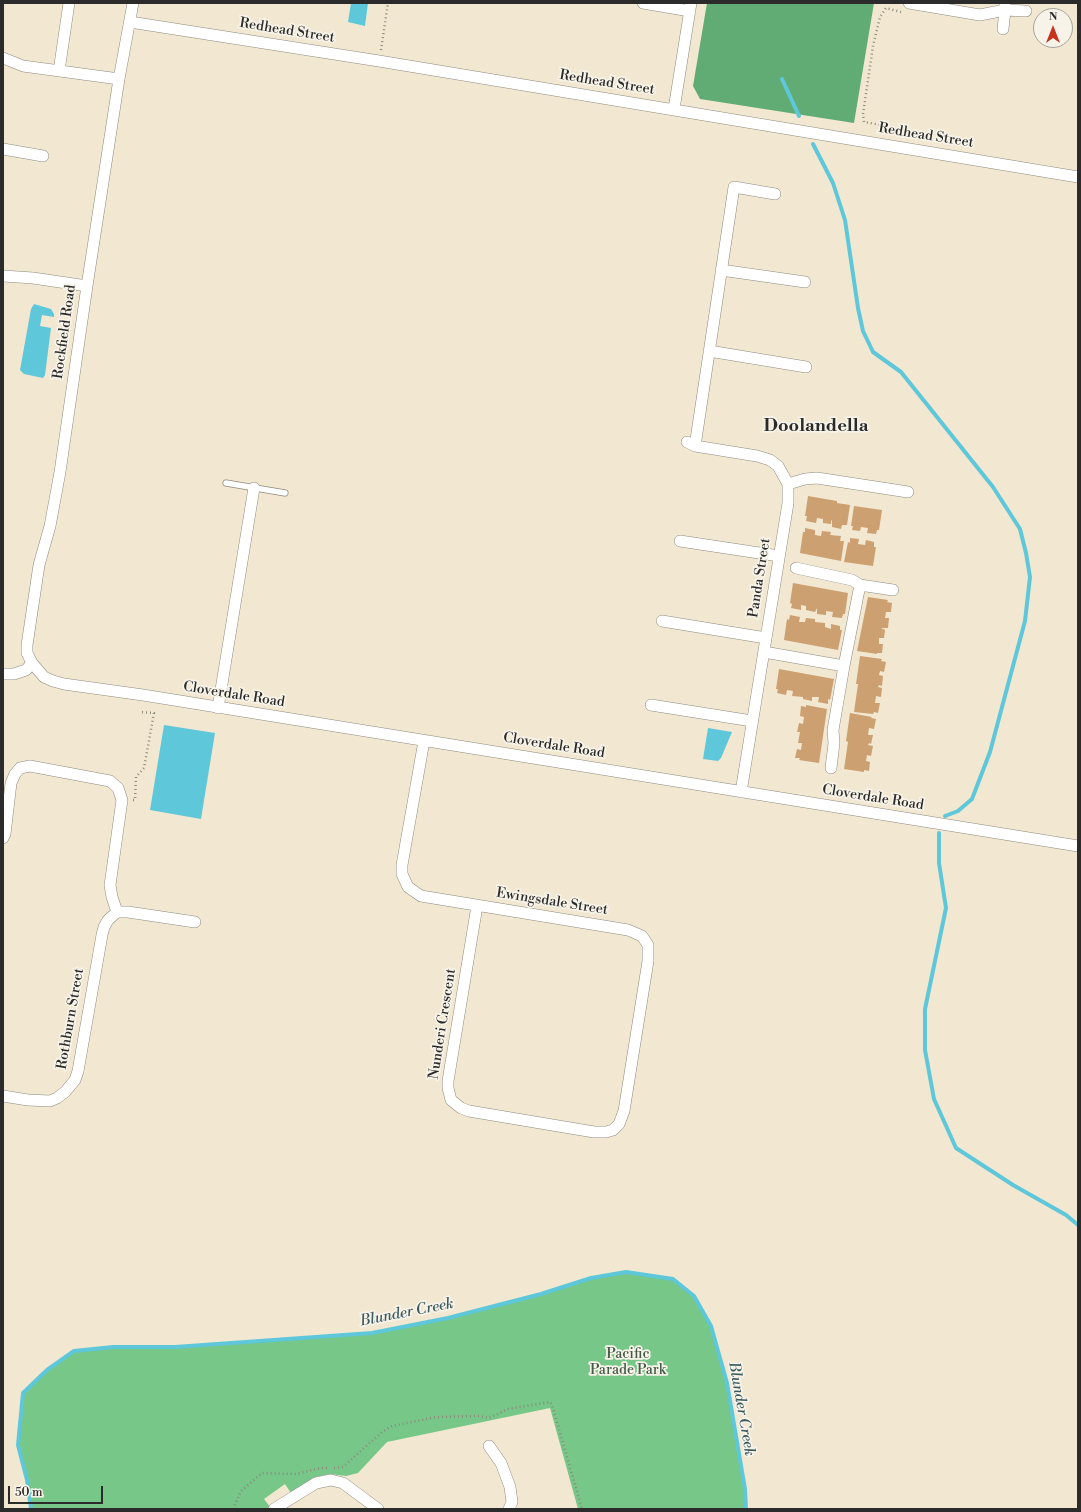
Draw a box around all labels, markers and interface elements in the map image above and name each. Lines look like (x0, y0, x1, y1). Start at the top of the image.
north arrow (1033, 8, 1073, 48)
text: N (1049, 10, 1057, 24)
street label: Redhead Street (238, 15, 336, 47)
street label: Redhead Street (558, 67, 656, 99)
street label: Redhead Street (877, 120, 975, 152)
street label: Rockfield Road (50, 284, 80, 380)
district label: Doolandella (764, 416, 868, 438)
street label: Panda Street (745, 537, 775, 619)
street label: Cloverdale Road (182, 679, 286, 711)
street label: Cloverdale Road (502, 730, 606, 762)
street label: Cloverdale Road (821, 782, 925, 814)
street label: Ewingsdale Street (495, 885, 609, 919)
street label: Rothburn Street (54, 967, 88, 1071)
street label: Nunderi Crescent (426, 968, 460, 1080)
water label: Blunder Creek (359, 1295, 455, 1331)
park label: Pacific Parade Park (590, 1347, 666, 1380)
water label: Blunder Creek (724, 1361, 758, 1457)
scale bar (10, 1478, 105, 1504)
text: 50 m (15, 1485, 43, 1500)

